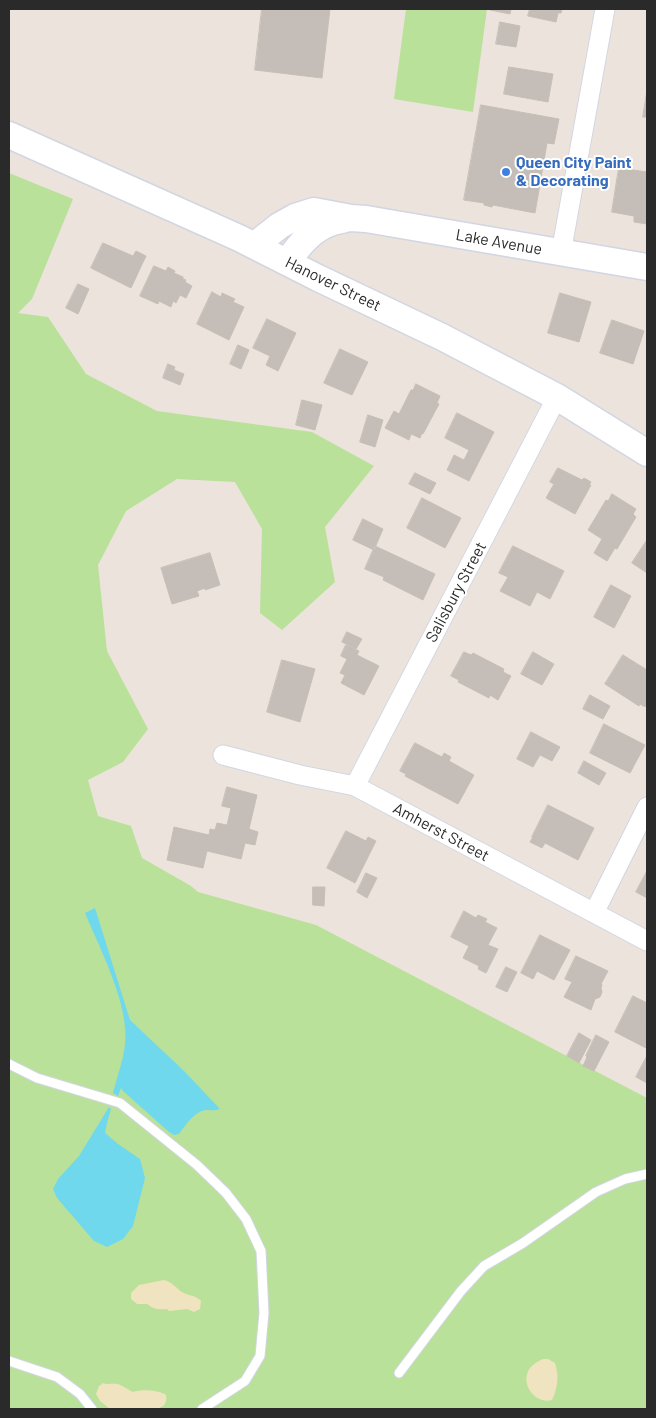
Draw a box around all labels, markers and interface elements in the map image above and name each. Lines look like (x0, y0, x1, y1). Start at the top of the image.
place label: Queen City Paint & Decorating (516, 153, 632, 191)
marker: Queen City Paint & Decorating (500, 166, 512, 178)
street label: Lake Avenue (454, 225, 544, 259)
street label: Hanover Street (282, 253, 384, 315)
street label: Salisbury Street (422, 539, 490, 645)
street label: Amherst Street (390, 799, 492, 865)

